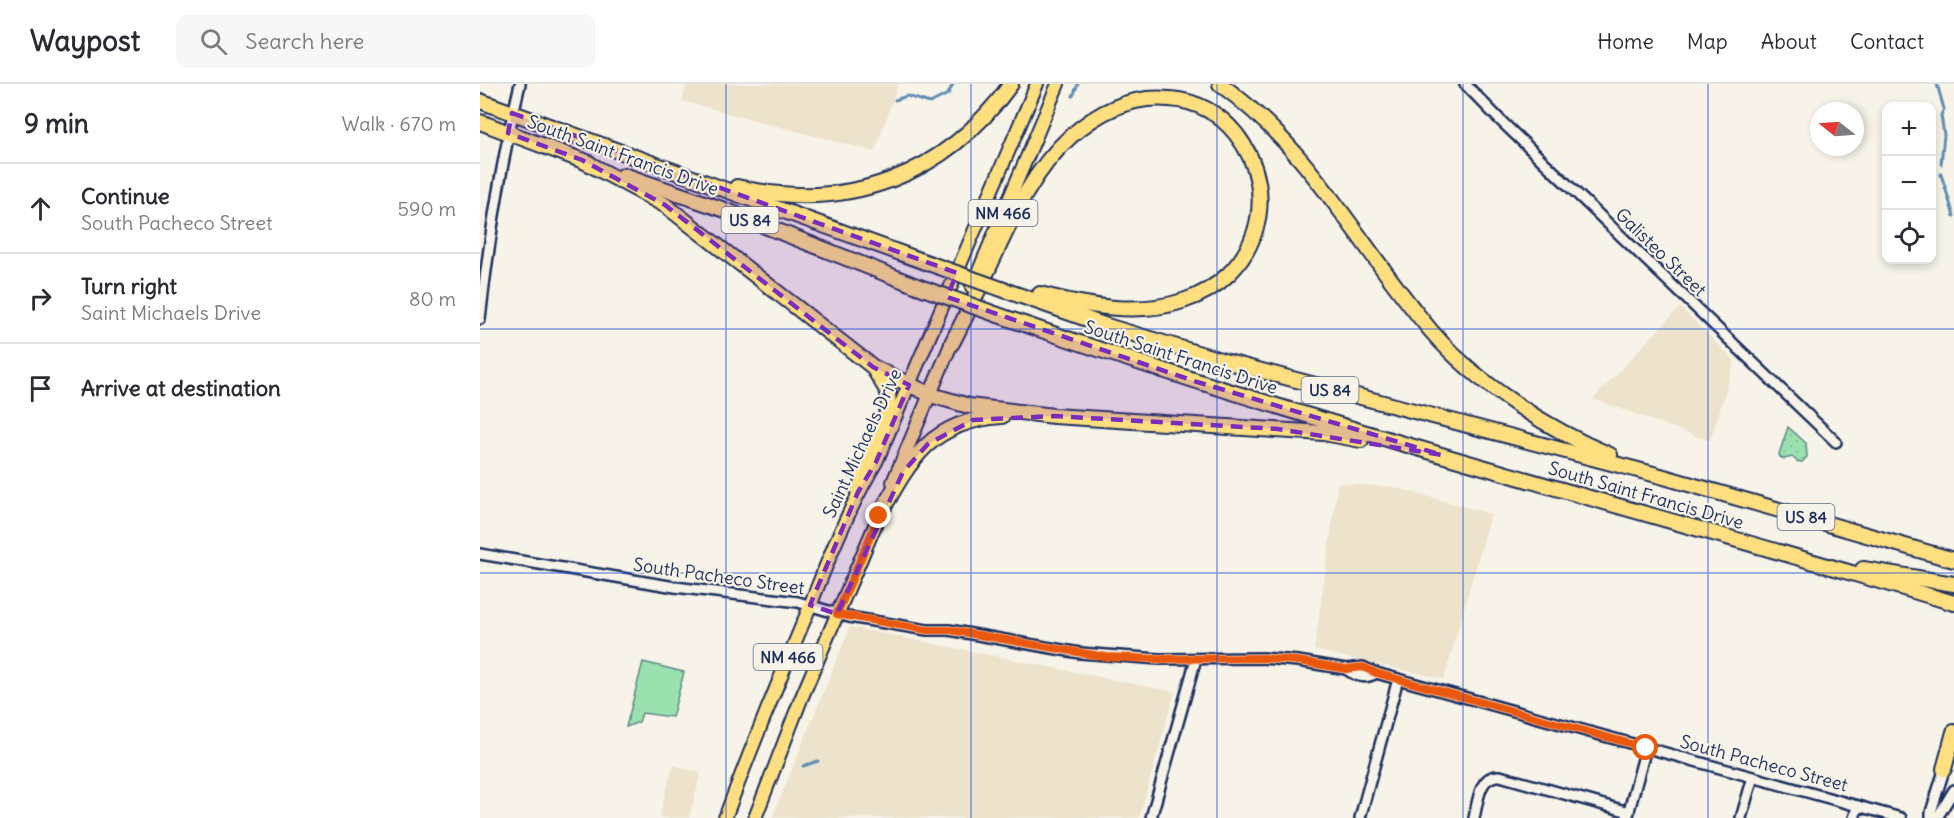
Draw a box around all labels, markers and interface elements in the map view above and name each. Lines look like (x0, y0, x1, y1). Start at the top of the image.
search box (176, 14, 596, 68)
text: Waypost (30, 23, 140, 59)
icon: search (197, 25, 230, 58)
text: Search here (245, 27, 364, 55)
text: Home (1597, 28, 1654, 55)
text: Map (1687, 28, 1728, 55)
text: About (1761, 28, 1817, 55)
text: Contact (1850, 28, 1924, 55)
north arrow (1810, 102, 1864, 156)
map controls (1882, 102, 1936, 264)
button: + (1882, 102, 1936, 156)
text: 9 min (24, 107, 89, 140)
street label: South Saint Francis Drive (524, 110, 722, 200)
text: Walk · 670 m (342, 111, 456, 136)
button: − (1882, 156, 1936, 210)
text: Continue (81, 182, 170, 210)
icon: ahead (24, 192, 57, 225)
text: 590 m (398, 196, 456, 221)
road number: NM 466 (968, 200, 1038, 226)
street label: Galisteo Street (1611, 203, 1711, 301)
road number: US 84 (722, 207, 778, 233)
text: South Pacheco Street (81, 210, 273, 235)
button: locate (1882, 210, 1936, 264)
text: Turn right (81, 272, 177, 300)
icon: right (24, 282, 57, 315)
text: 80 m (409, 286, 456, 311)
text: Saint Michaels Drive (81, 300, 261, 325)
street label: South Saint Francis Drive (1081, 315, 1281, 399)
street label: Saint Michaels Drive (817, 365, 907, 521)
icon: arrive (24, 372, 57, 405)
text: Arrive at destination (81, 374, 281, 402)
road number: US 84 (1302, 377, 1358, 403)
street label: South Saint Francis Drive (1546, 456, 1746, 534)
route end (865, 502, 891, 528)
road number: US 84 (1778, 504, 1834, 530)
street label: South Pacheco Street (632, 553, 806, 599)
road number: NM 466 (754, 644, 822, 670)
street label: South Pacheco Street (1678, 730, 1850, 796)
route start (1632, 734, 1658, 760)

